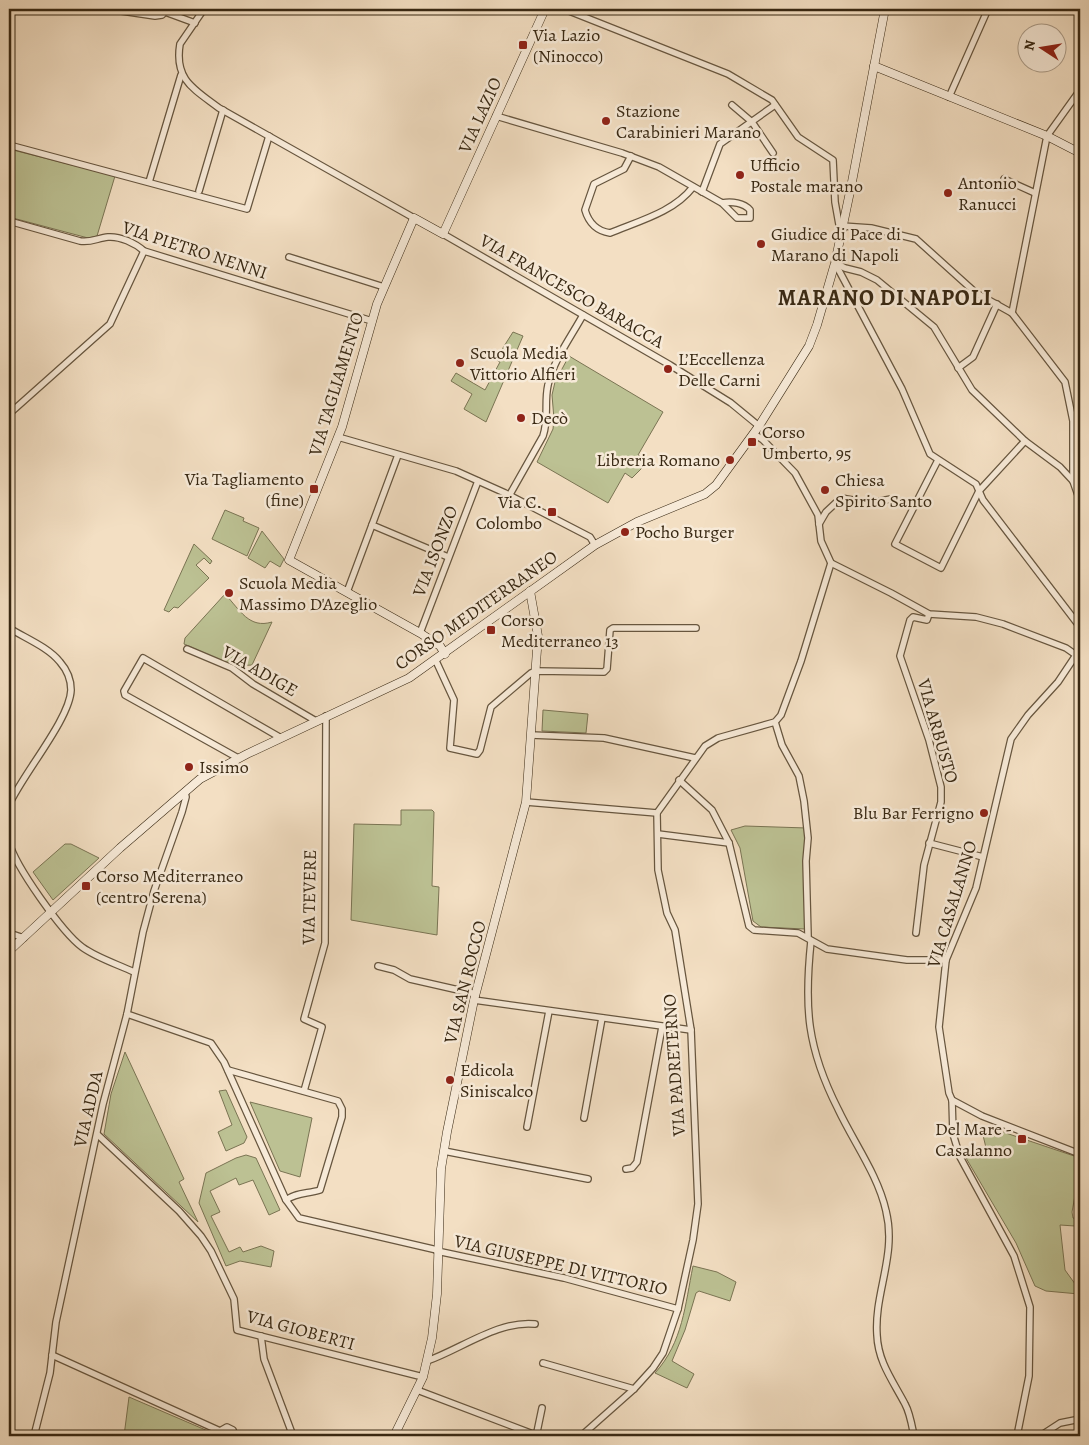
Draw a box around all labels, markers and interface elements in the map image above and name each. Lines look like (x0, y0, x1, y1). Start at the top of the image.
north arrow (1016, 22, 1066, 72)
place label: Via Lazio (Ninocco) (532, 23, 603, 68)
text: N (1019, 38, 1040, 52)
marker: Via Lazio (Ninocco) (517, 39, 529, 51)
street label: VIA LAZIO (452, 73, 507, 158)
place label: Stazione Carabinieri Marano (616, 99, 761, 144)
marker: Stazione Carabinieri Marano (600, 115, 612, 127)
place label: Ufficio Postale marano (750, 153, 863, 198)
marker: Ufficio Postale marano (734, 169, 746, 181)
place label: Antonio Ranucci (957, 171, 1017, 216)
marker: Antonio Ranucci (942, 187, 954, 199)
street label: VIA PIETRO NENNI (119, 215, 271, 285)
place label: Giudice di Pace di Marano di Napoli (771, 222, 901, 267)
street label: VIA FRANCESCO BARACCA (475, 228, 669, 354)
marker: Giudice di Pace di Marano di Napoli (755, 238, 767, 250)
district label: MARANO DI NAPOLI (778, 283, 992, 313)
street label: VIA TAGLIAMENTO (302, 309, 369, 460)
place label: Scuola Media Vittorio Alfieri (469, 341, 576, 386)
place label: L’Eccellenza Delle Carni (678, 347, 765, 392)
marker: Scuola Media Vittorio Alfieri (454, 357, 466, 369)
marker: L’Eccellenza Delle Carni (662, 363, 674, 375)
place label: Decò (531, 406, 568, 430)
marker: Decò (515, 412, 527, 424)
place label: Corso Umberto, 95 (762, 420, 852, 465)
marker: Corso Umberto, 95 (746, 436, 758, 448)
place label: Libreria Romano (596, 448, 720, 472)
marker: Libreria Romano (724, 454, 736, 466)
place label: Via Tagliamento (fine) (184, 467, 304, 512)
place label: Chiesa Spirito Santo (835, 468, 932, 513)
marker: Via Tagliamento (fine) (308, 483, 320, 495)
marker: Chiesa Spirito Santo (819, 484, 831, 496)
place label: Via C. Colombo (476, 490, 542, 535)
street label: VIA ISONZO (406, 502, 463, 601)
marker: Via C. Colombo (546, 506, 558, 518)
place label: Pocho Burger (635, 520, 734, 544)
marker: Pocho Burger (619, 526, 631, 538)
street label: CORSO MEDITERRANEO (390, 545, 562, 675)
place label: Scuola Media Massimo D'Azeglio (239, 571, 377, 616)
marker: Scuola Media Massimo D'Azeglio (223, 587, 235, 599)
place label: Corso Mediterraneo 13 (501, 608, 619, 653)
marker: Corso Mediterraneo 13 (485, 624, 497, 636)
street label: VIA ADIGE (217, 639, 302, 702)
street label: VIA ARBUSTO (911, 675, 964, 786)
place label: Issimo (199, 755, 249, 779)
marker: Issimo (183, 761, 195, 773)
place label: Blu Bar Ferrigno (853, 801, 974, 825)
marker: Blu Bar Ferrigno (978, 807, 990, 819)
street label: VIA CASALANNO (921, 838, 983, 971)
street label: VIA TEVERE (296, 849, 322, 946)
place label: Corso Mediterraneo (centro Serena) (96, 864, 243, 909)
marker: Corso Mediterraneo (centro Serena) (80, 880, 92, 892)
street label: VIA SAN ROCCO (438, 918, 492, 1047)
street label: VIA PADRETERNO (657, 993, 691, 1138)
place label: Edicola Siniscalco (460, 1058, 533, 1103)
street label: VIA ADDA (67, 1068, 109, 1150)
marker: Edicola Siniscalco (444, 1074, 456, 1086)
place label: Del Mare - Casalanno (935, 1117, 1012, 1162)
marker: Del Mare - Casalanno (1016, 1133, 1028, 1145)
street label: VIA GIUSEPPE DI VITTORIO (451, 1229, 670, 1301)
street label: VIA GIOBERTI (243, 1304, 358, 1356)

